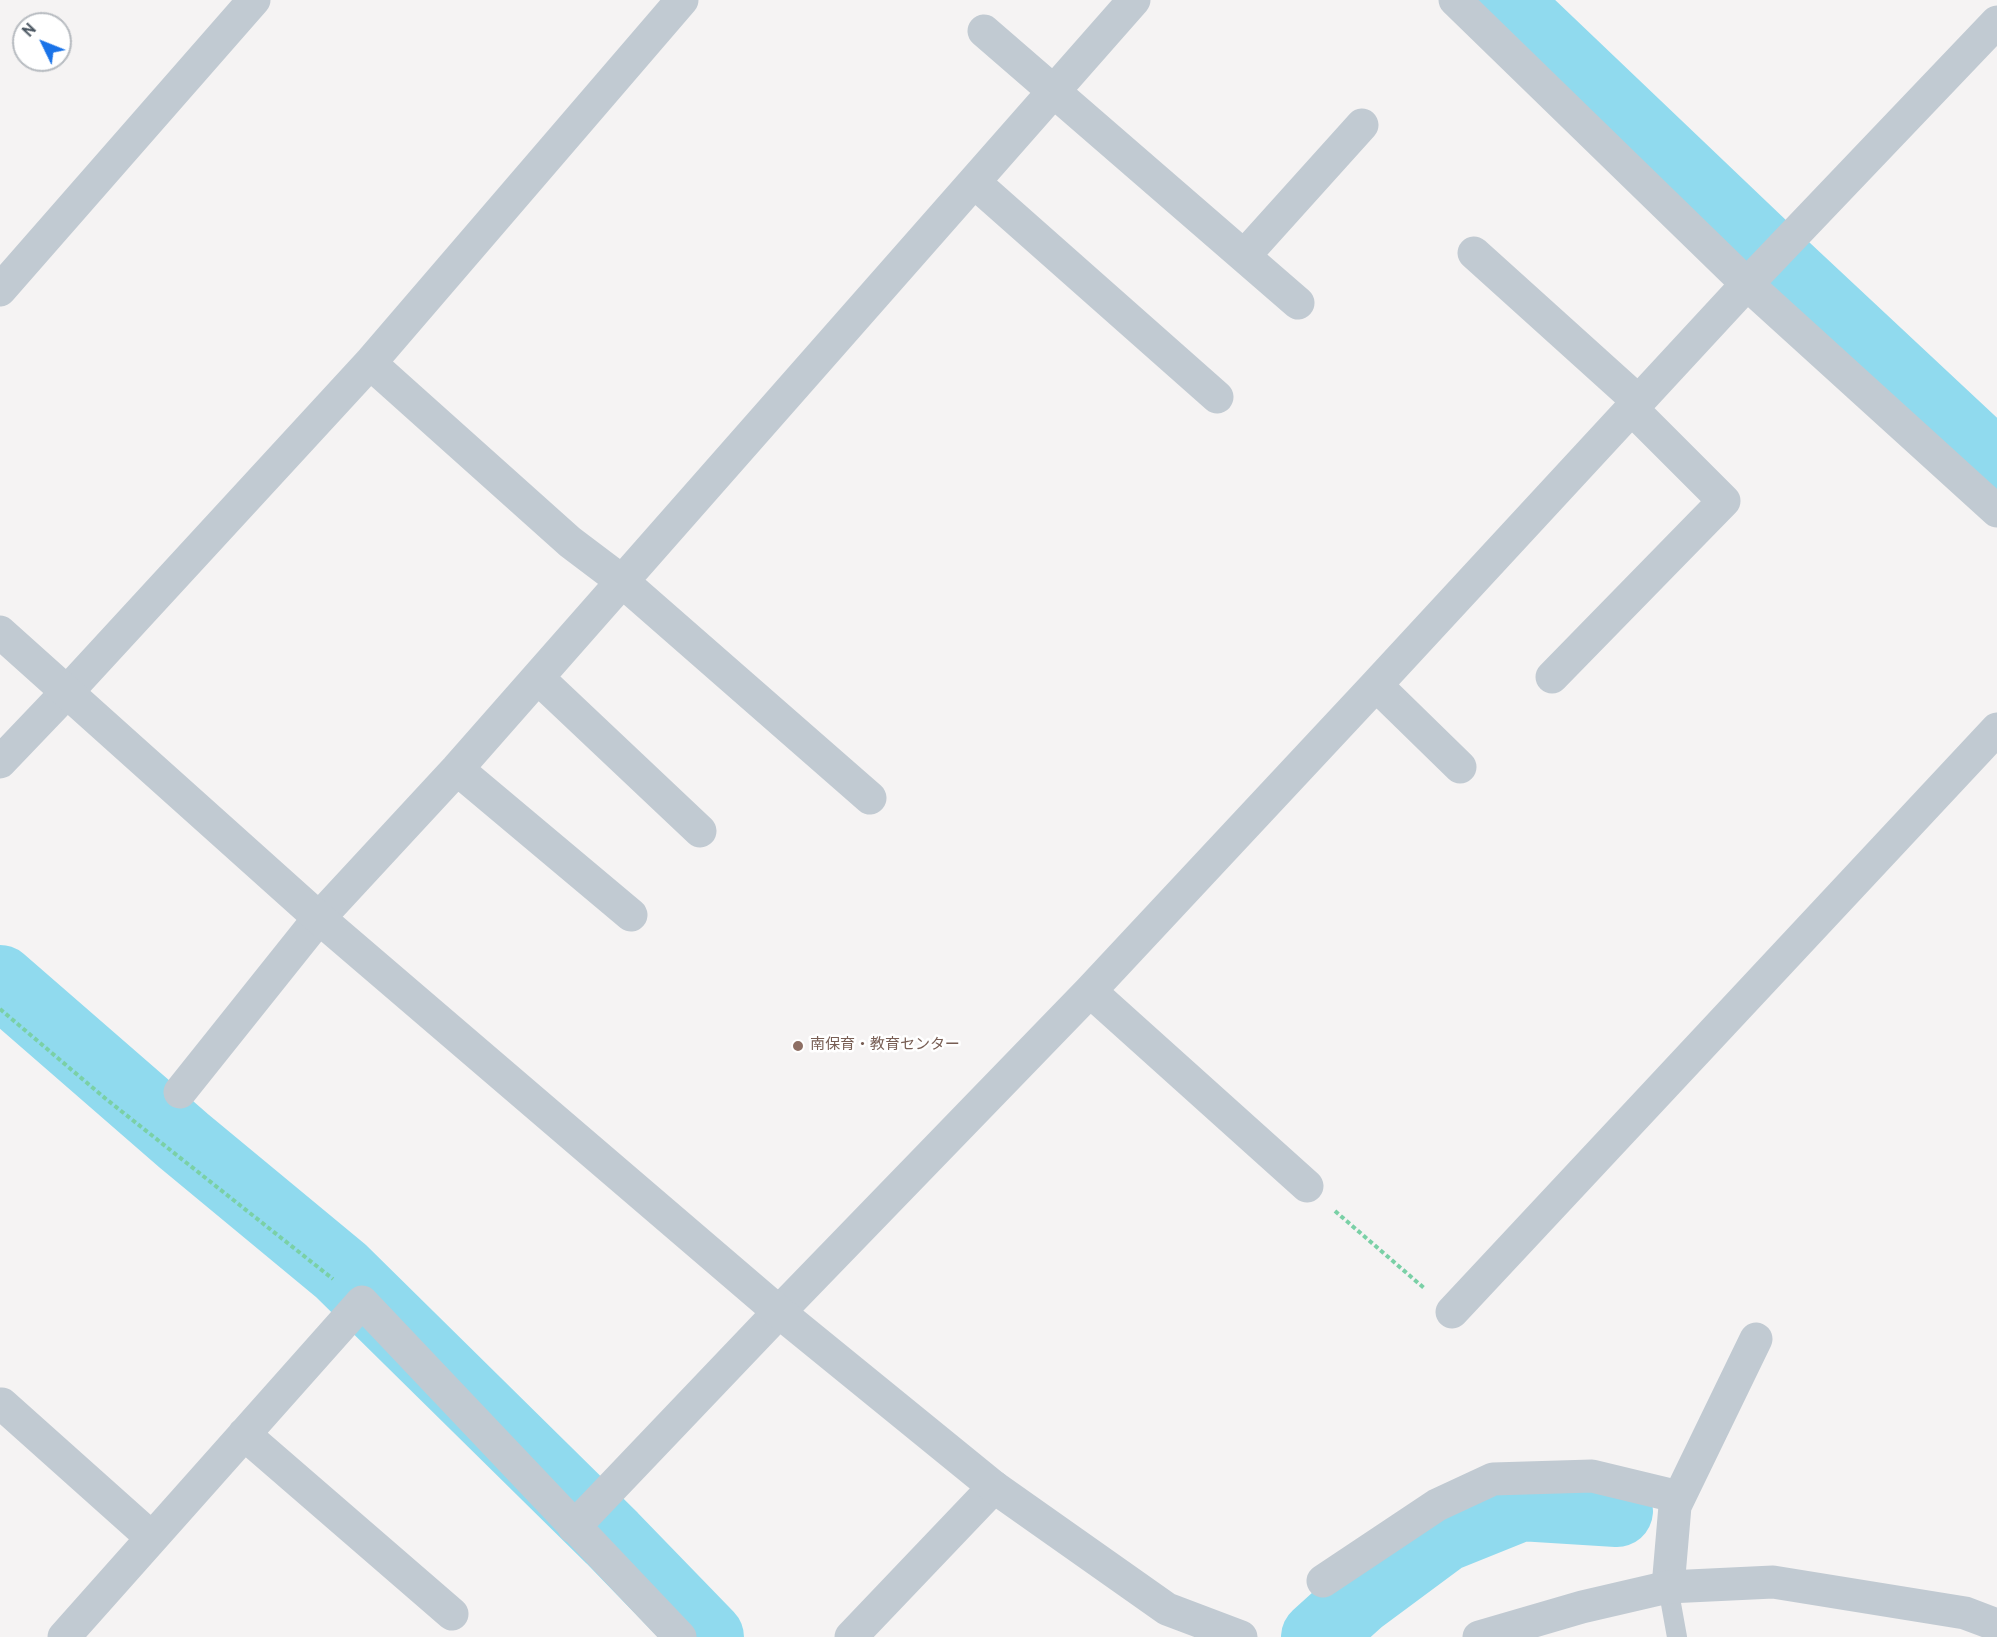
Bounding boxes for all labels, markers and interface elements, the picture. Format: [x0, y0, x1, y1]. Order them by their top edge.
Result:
north arrow [12, 12, 72, 72]
text: N [19, 20, 42, 42]
place label: 南保育・教育センター [810, 1037, 960, 1055]
marker: 南保育・教育センター [791, 1039, 805, 1053]

